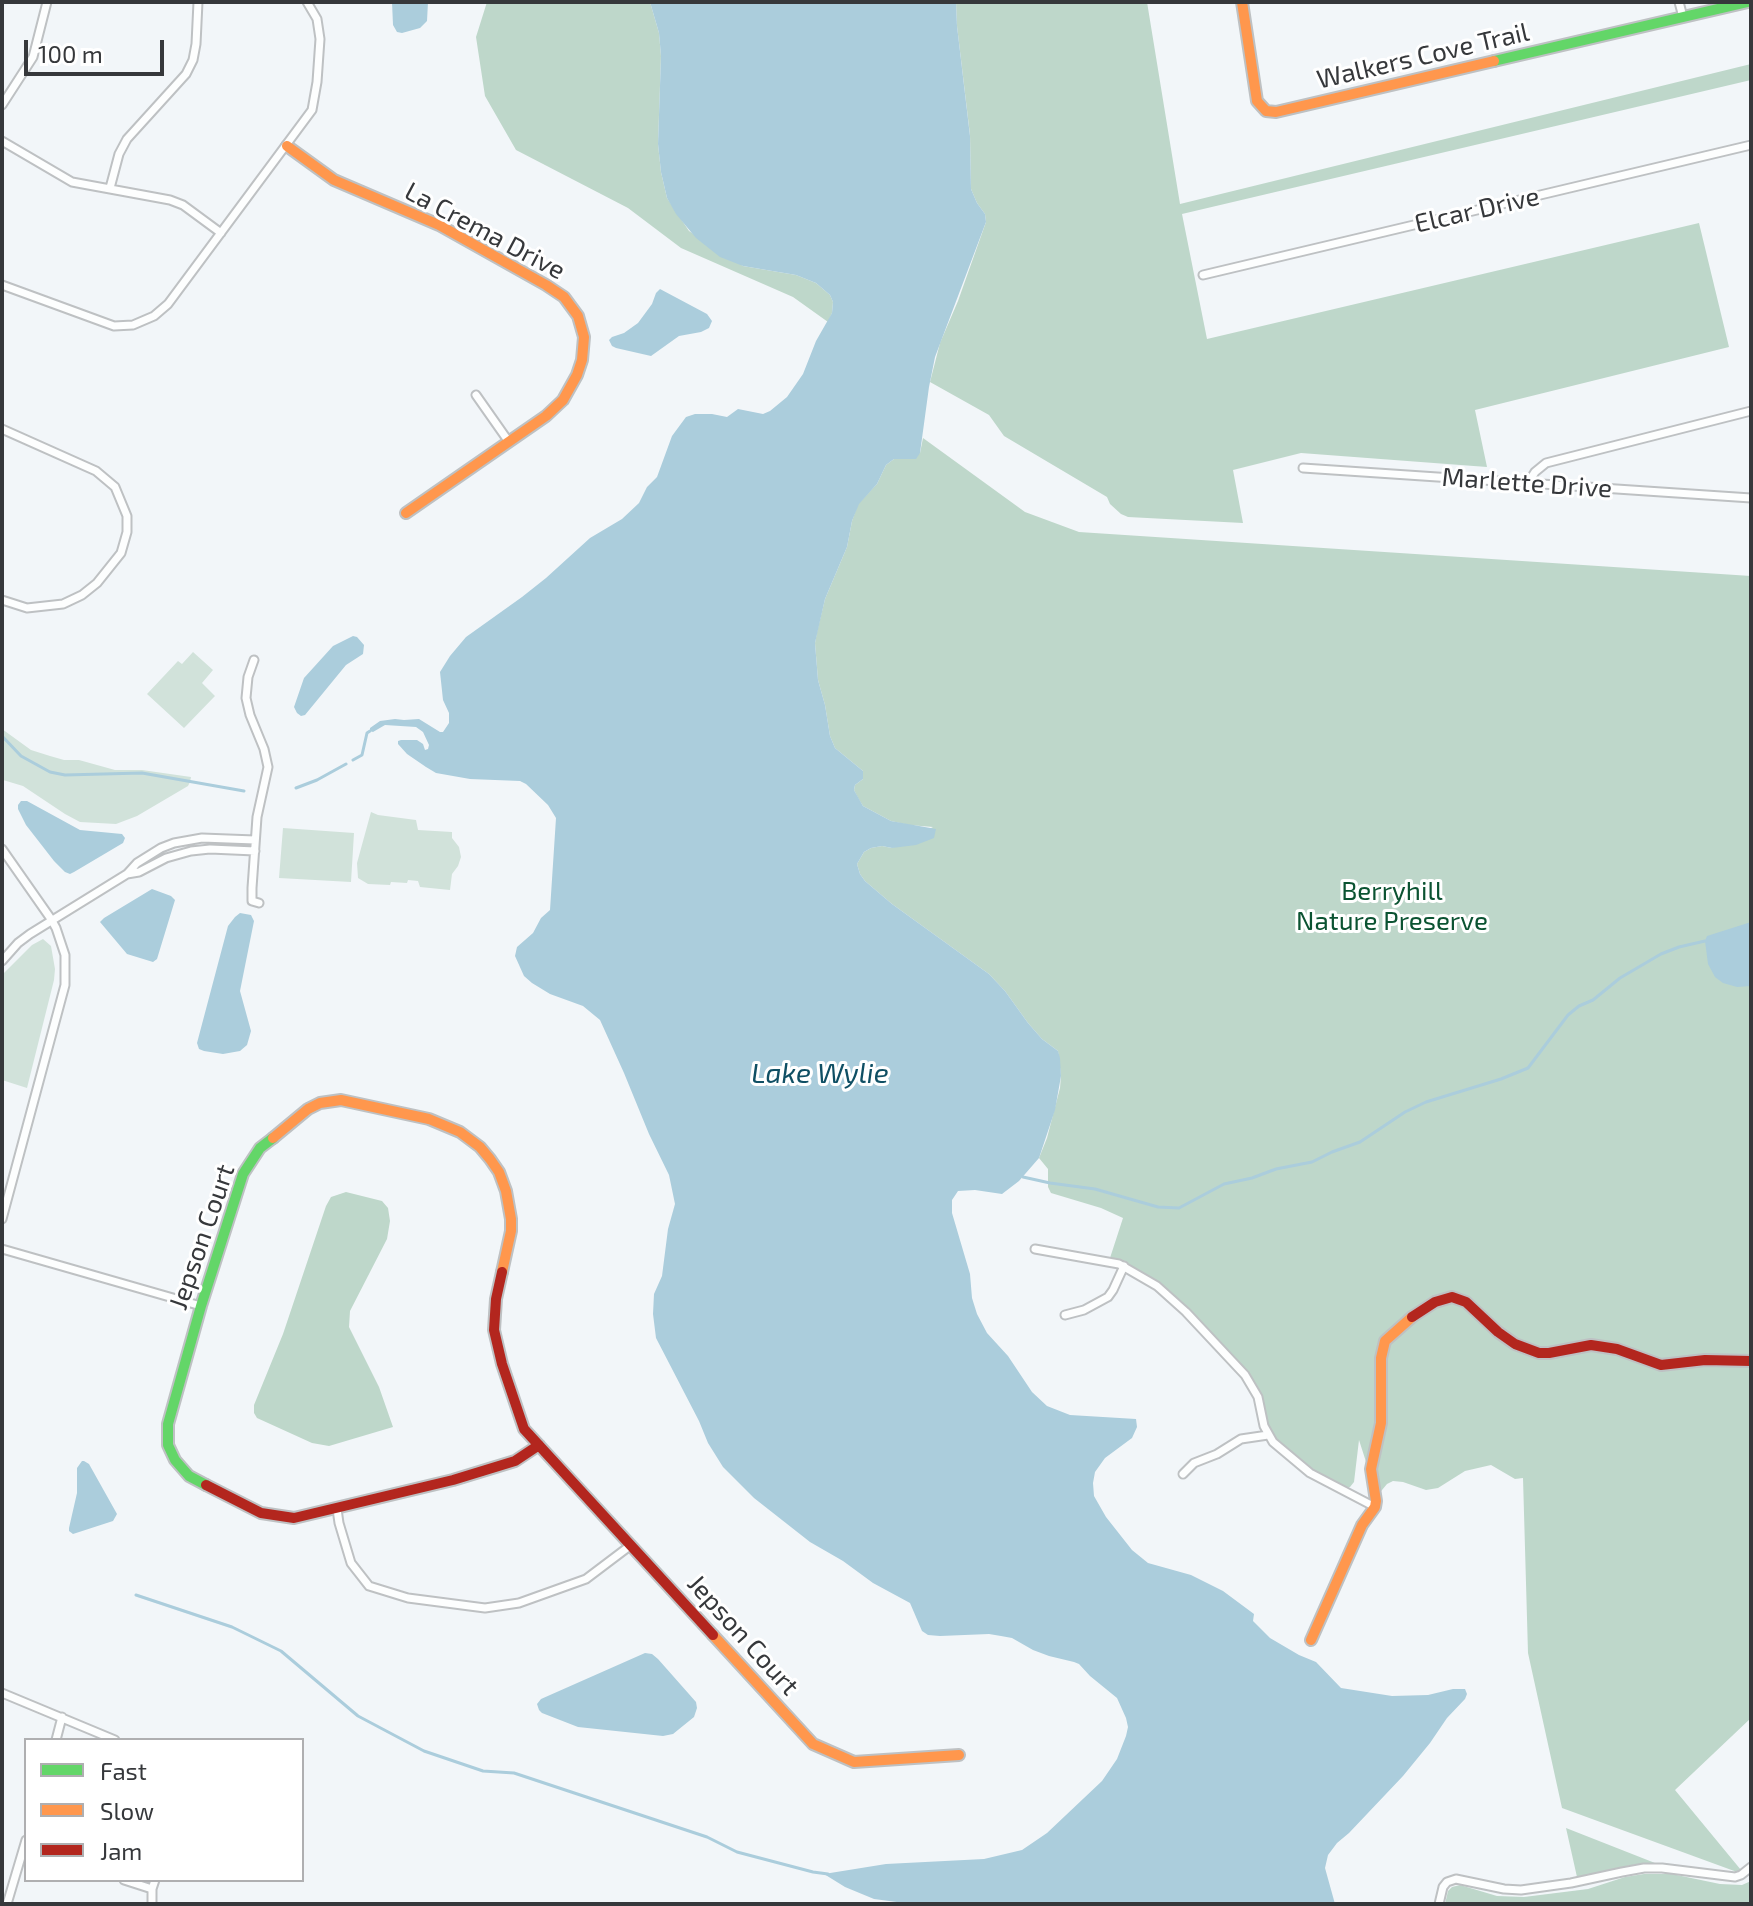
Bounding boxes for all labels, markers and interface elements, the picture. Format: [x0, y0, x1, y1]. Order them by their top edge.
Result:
street label: Walkers Cove Trail [1314, 16, 1532, 96]
scale bar [28, 24, 168, 74]
text: 100 m [38, 39, 103, 68]
street label: La Crema Drive [400, 176, 570, 286]
street label: Elcar Drive [1412, 180, 1542, 240]
street label: Marlette Drive [1441, 461, 1613, 505]
park label: Berryhill Nature Preserve [1296, 875, 1488, 936]
water label: Lake Wylie [751, 1057, 889, 1091]
street label: Jepson Court [163, 1160, 241, 1314]
street label: Jepson Court [681, 1568, 805, 1702]
legend [24, 1738, 304, 1882]
text: Fast [100, 1756, 147, 1785]
text: Slow [100, 1796, 154, 1825]
text: Jam [100, 1836, 142, 1865]

